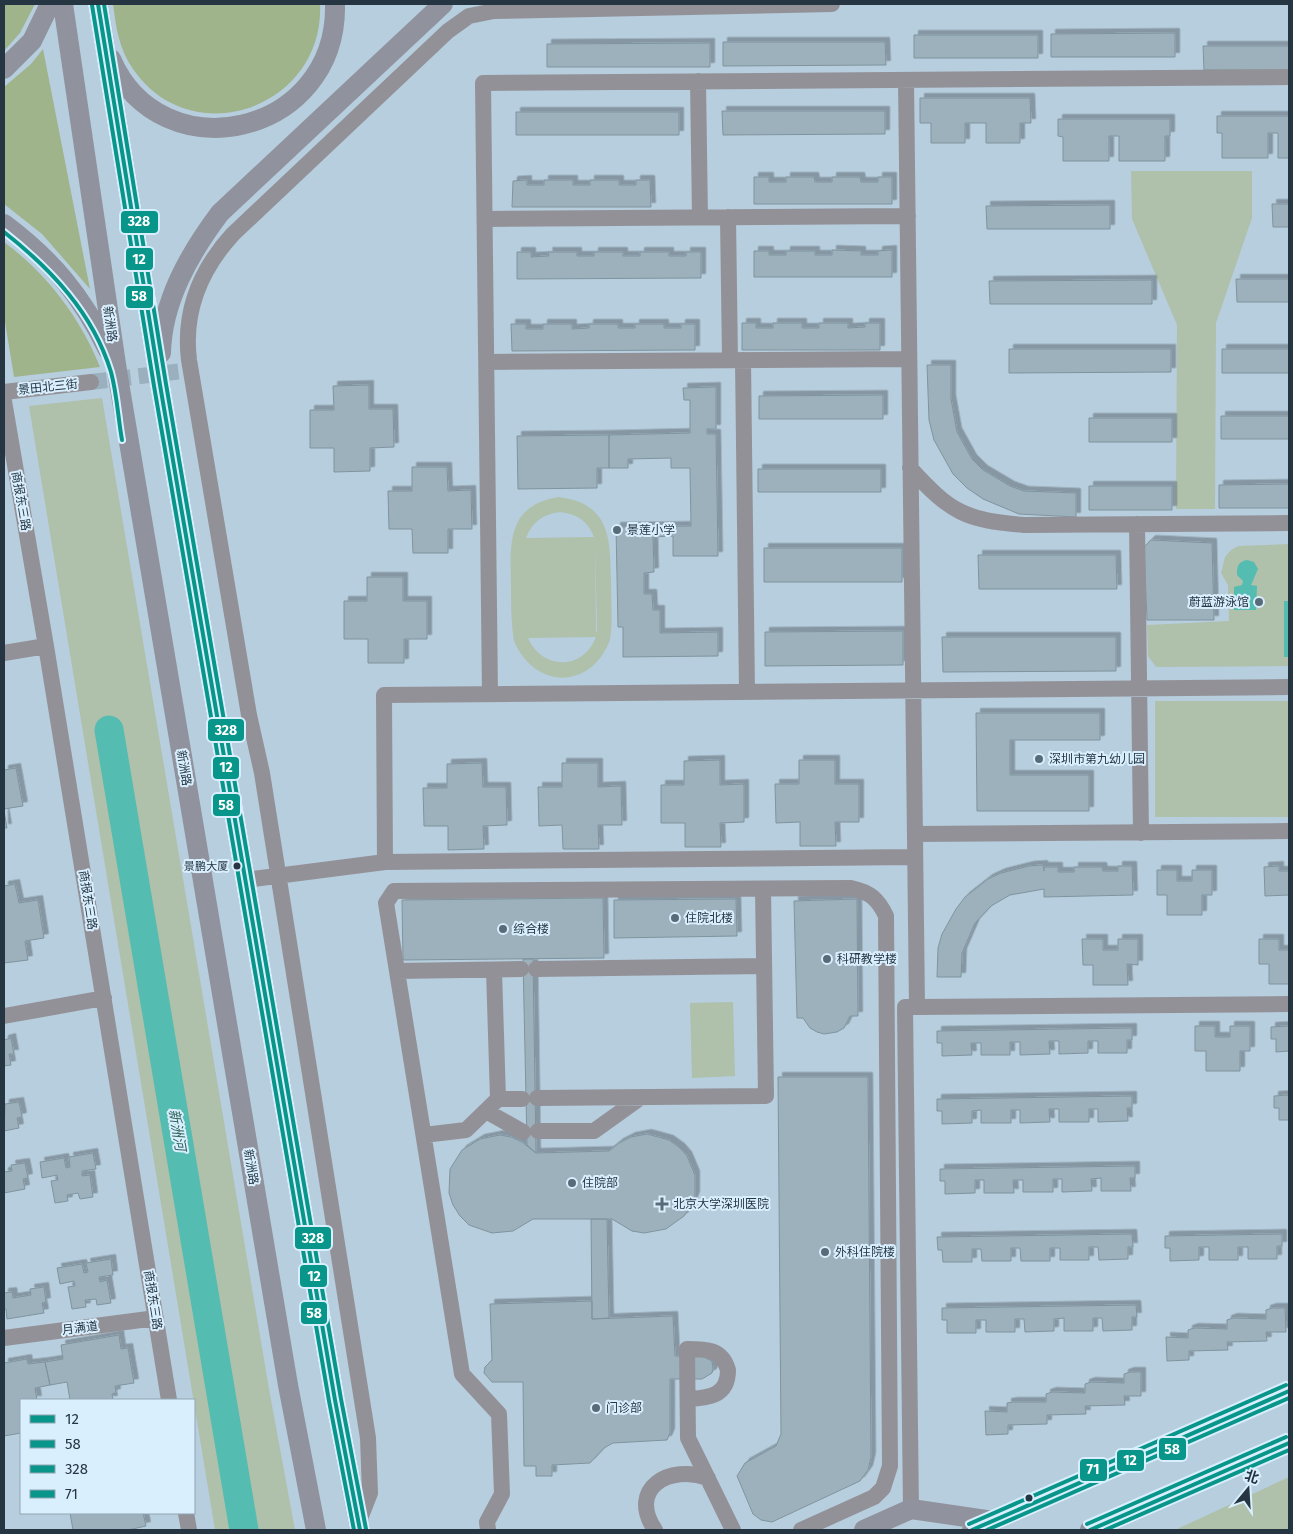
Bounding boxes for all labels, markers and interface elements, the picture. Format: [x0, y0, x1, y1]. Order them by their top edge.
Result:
line badge: 328 [120, 210, 159, 234]
text: 328 [127, 213, 150, 230]
line badge: 12 [125, 247, 154, 271]
text: 12 [132, 251, 146, 268]
line badge: 58 [125, 285, 154, 309]
text: 58 [131, 288, 147, 305]
street label: 新洲路 [101, 305, 119, 343]
street label: 景田北三街 [17, 377, 79, 397]
street label: 商报东三路 [9, 470, 33, 532]
place label: 景莲小学 [627, 523, 675, 537]
marker: 景莲小学 [611, 524, 623, 536]
place label: 蔚蓝游泳馆 [1189, 595, 1249, 609]
marker: 蔚蓝游泳馆 [1253, 596, 1265, 608]
line badge: 328 [207, 718, 245, 742]
text: 328 [214, 722, 237, 739]
street label: 新洲路 [174, 749, 194, 787]
place label: 深圳市第九幼儿园 [1049, 752, 1145, 766]
marker: 深圳市第九幼儿园 [1033, 753, 1045, 765]
line badge: 12 [212, 756, 240, 780]
text: 12 [219, 759, 233, 776]
line badge: 58 [212, 793, 241, 817]
text: 58 [218, 797, 234, 814]
place label: 景鹏大厦 [184, 860, 228, 873]
marker: 景鹏大厦 [232, 861, 242, 871]
street label: 商报东三路 [76, 869, 100, 931]
place label: 住院北楼 [685, 911, 733, 925]
marker: 住院北楼 [669, 912, 681, 924]
place label: 综合楼 [513, 922, 549, 936]
marker: 综合楼 [497, 923, 509, 935]
place label: 科研教学楼 [837, 952, 897, 966]
marker: 科研教学楼 [821, 953, 833, 965]
water label: 新洲河 [165, 1108, 190, 1155]
street label: 新洲路 [241, 1148, 261, 1186]
place label: 住院部 [582, 1176, 618, 1190]
marker: 住院部 [566, 1177, 578, 1189]
marker: 北京大学深圳医院 [655, 1197, 669, 1211]
place label: 北京大学深圳医院 [673, 1197, 769, 1211]
line badge: 328 [294, 1226, 332, 1250]
text: 328 [301, 1230, 324, 1247]
place label: 外科住院楼 [835, 1245, 895, 1259]
marker: 外科住院楼 [819, 1246, 831, 1258]
line badge: 12 [299, 1264, 328, 1288]
text: 12 [307, 1268, 321, 1285]
street label: 商报东三路 [141, 1269, 165, 1331]
line badge: 58 [300, 1301, 328, 1325]
text: 58 [306, 1305, 322, 1322]
street label: 月满道 [61, 1319, 99, 1337]
legend [20, 1399, 195, 1514]
place label: 门诊部 [606, 1401, 642, 1415]
marker: 门诊部 [590, 1402, 602, 1414]
text: 12 [65, 1410, 79, 1428]
text: 58 [65, 1435, 81, 1453]
line badge: 58 [1158, 1437, 1187, 1461]
text: 58 [1164, 1441, 1180, 1458]
line badge: 12 [1116, 1449, 1145, 1472]
text: 12 [1123, 1452, 1137, 1469]
line badge: 71 [1079, 1458, 1108, 1482]
text: 328 [65, 1460, 88, 1478]
text: 71 [1087, 1461, 1099, 1478]
north arrow [1223, 1464, 1273, 1514]
text: 北 [1243, 1467, 1261, 1487]
text: 71 [65, 1485, 78, 1503]
unlabelled marker [1024, 1493, 1034, 1503]

